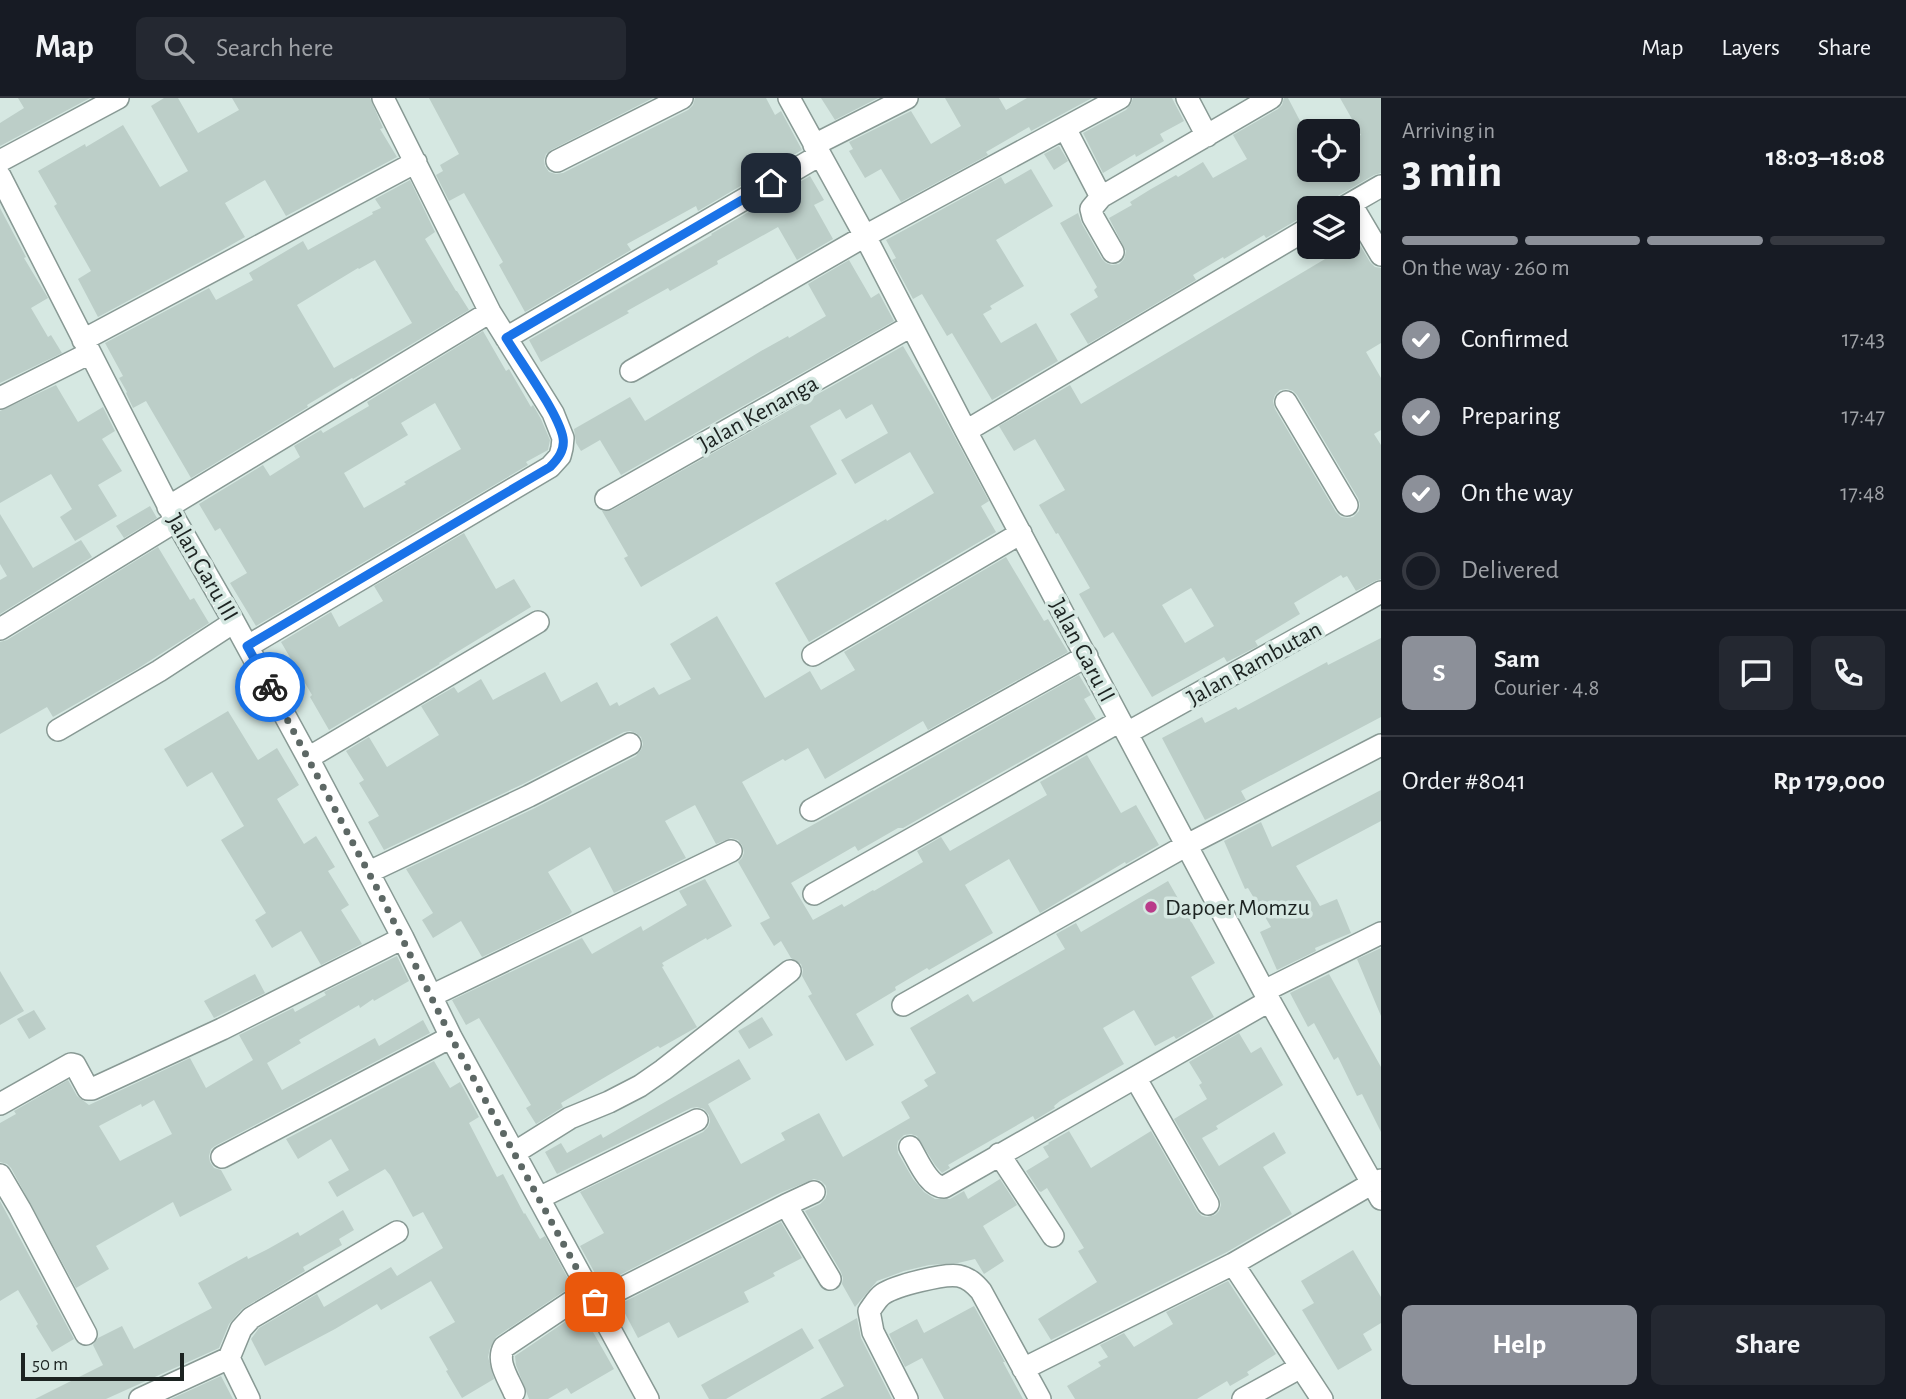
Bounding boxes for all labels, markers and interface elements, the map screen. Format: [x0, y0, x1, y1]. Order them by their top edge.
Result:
search box [136, 17, 626, 80]
icon: search [160, 29, 198, 67]
text: Map [35, 31, 94, 64]
text: Search here [216, 35, 334, 61]
text: Map [1641, 36, 1683, 60]
text: Layers [1721, 36, 1780, 60]
text: Share [1818, 36, 1871, 60]
map controls [1297, 119, 1360, 259]
button: locate [1297, 119, 1360, 182]
text: Arriving in [1402, 120, 1495, 143]
text: 18:03–18:08 [1766, 144, 1885, 170]
text: 3 min [1402, 149, 1502, 195]
pin [741, 153, 801, 213]
icon: home [752, 164, 790, 202]
button: layers [1297, 196, 1360, 259]
text: On the way · 260 m [1402, 257, 1570, 280]
icon: check [1402, 321, 1440, 359]
text: Confirmed [1461, 326, 1569, 352]
text: 17:43 [1842, 328, 1885, 351]
street label: Jalan Kenanga [695, 371, 822, 457]
icon: check [1402, 398, 1440, 436]
text: Preparing [1461, 403, 1560, 429]
text: 17:47 [1842, 405, 1885, 428]
icon: check [1402, 475, 1440, 513]
text: On the way [1461, 480, 1573, 506]
text: 17:48 [1840, 482, 1885, 505]
street label: Jalan Garu III [162, 510, 242, 625]
text: Delivered [1461, 557, 1559, 583]
street label: Jalan Garu II [1045, 595, 1119, 706]
street label: Jalan Rambutan [1183, 617, 1326, 711]
button: chat [1719, 636, 1793, 710]
button: phone [1811, 636, 1885, 710]
text: Sam [1494, 646, 1540, 672]
courier [235, 652, 305, 722]
text: S [1433, 660, 1445, 686]
icon: bike [251, 668, 289, 706]
text: Courier · 4.8 [1494, 677, 1599, 700]
text: Order #8041 [1402, 768, 1526, 794]
text: Rp 179,000 [1773, 768, 1885, 794]
place label: Dapoer Momzu [1165, 896, 1310, 920]
marker: Dapoer Momzu [1143, 899, 1159, 915]
pin [565, 1272, 625, 1332]
icon: bag [576, 1283, 614, 1321]
button: Help [1402, 1305, 1637, 1385]
button: Share [1651, 1305, 1885, 1385]
scale bar [21, 1350, 184, 1382]
text: 50 m [32, 1355, 68, 1374]

